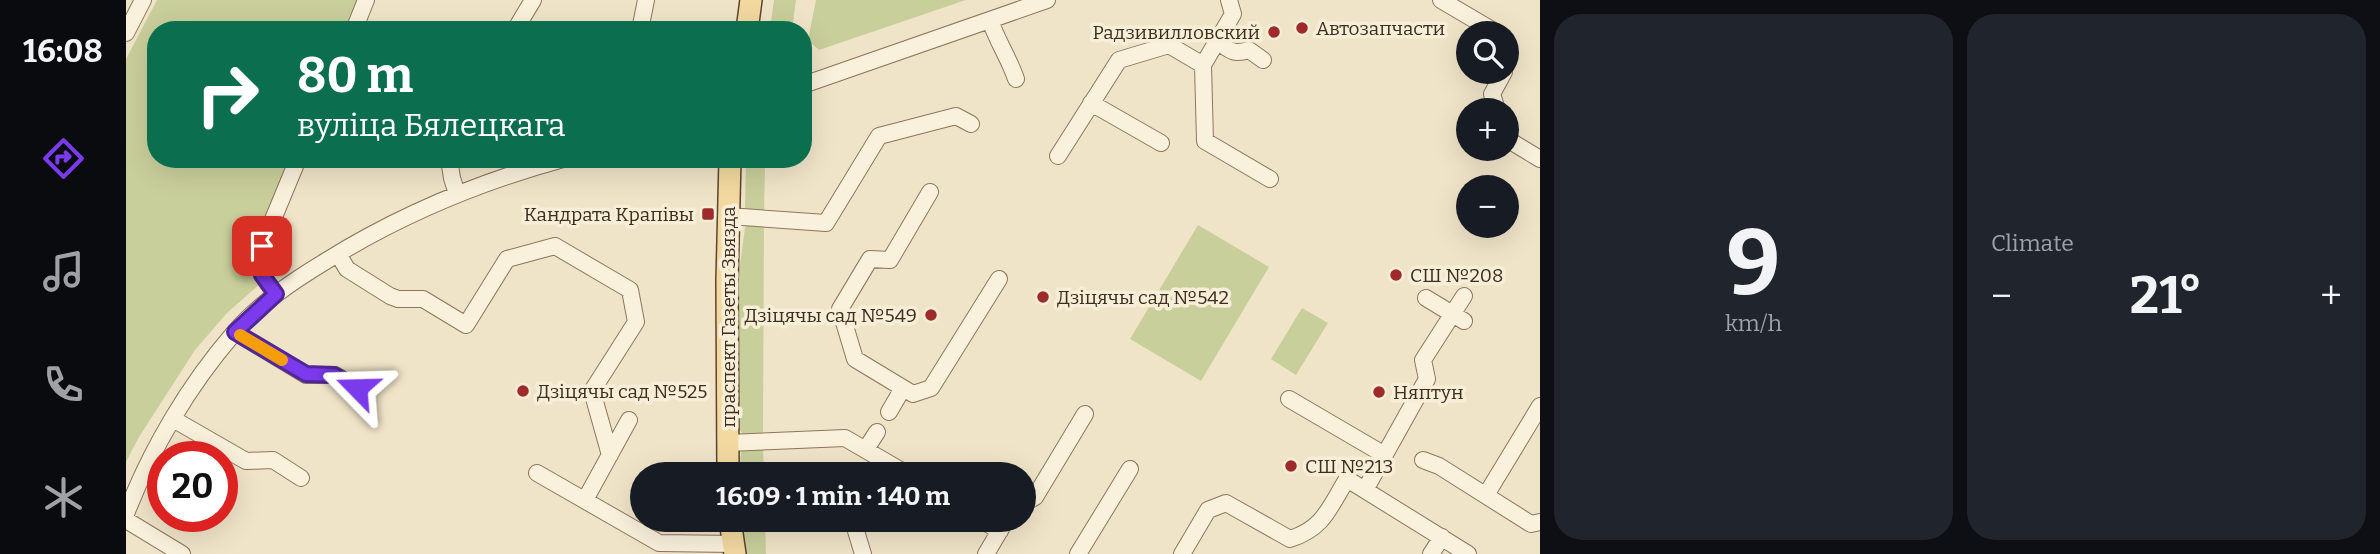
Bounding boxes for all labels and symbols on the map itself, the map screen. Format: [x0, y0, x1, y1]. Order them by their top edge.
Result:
place label: Автозапчасти [1316, 17, 1445, 40]
marker: Автозапчасти [1294, 20, 1310, 36]
place label: Радзивилловский [1092, 21, 1260, 44]
marker: Радзивилловский [1266, 24, 1282, 40]
place label: Кандрата Крапівы [524, 203, 694, 226]
marker: Кандрата Крапівы [700, 206, 716, 222]
street label: праспект Газеты Звязда [717, 206, 740, 428]
pin [232, 216, 292, 276]
place label: СШ №208 [1410, 264, 1503, 287]
marker: СШ №208 [1388, 267, 1404, 283]
place label: Дзіцячы сад №542 [1057, 286, 1229, 309]
marker: Дзіцячы сад №542 [1035, 289, 1051, 305]
place label: Дзіцячы сад №549 [744, 304, 917, 327]
marker: Дзіцячы сад №549 [923, 307, 939, 323]
position arrow [320, 351, 394, 425]
place label: Дзіцячы сад №525 [537, 380, 707, 403]
place label: Няптун [1393, 381, 1464, 404]
marker: Дзіцячы сад №525 [515, 383, 531, 399]
marker: Няптун [1371, 384, 1387, 400]
speed limit sign: 20 [147, 441, 238, 532]
place label: СШ №213 [1305, 455, 1393, 478]
marker: СШ №213 [1283, 458, 1299, 474]

